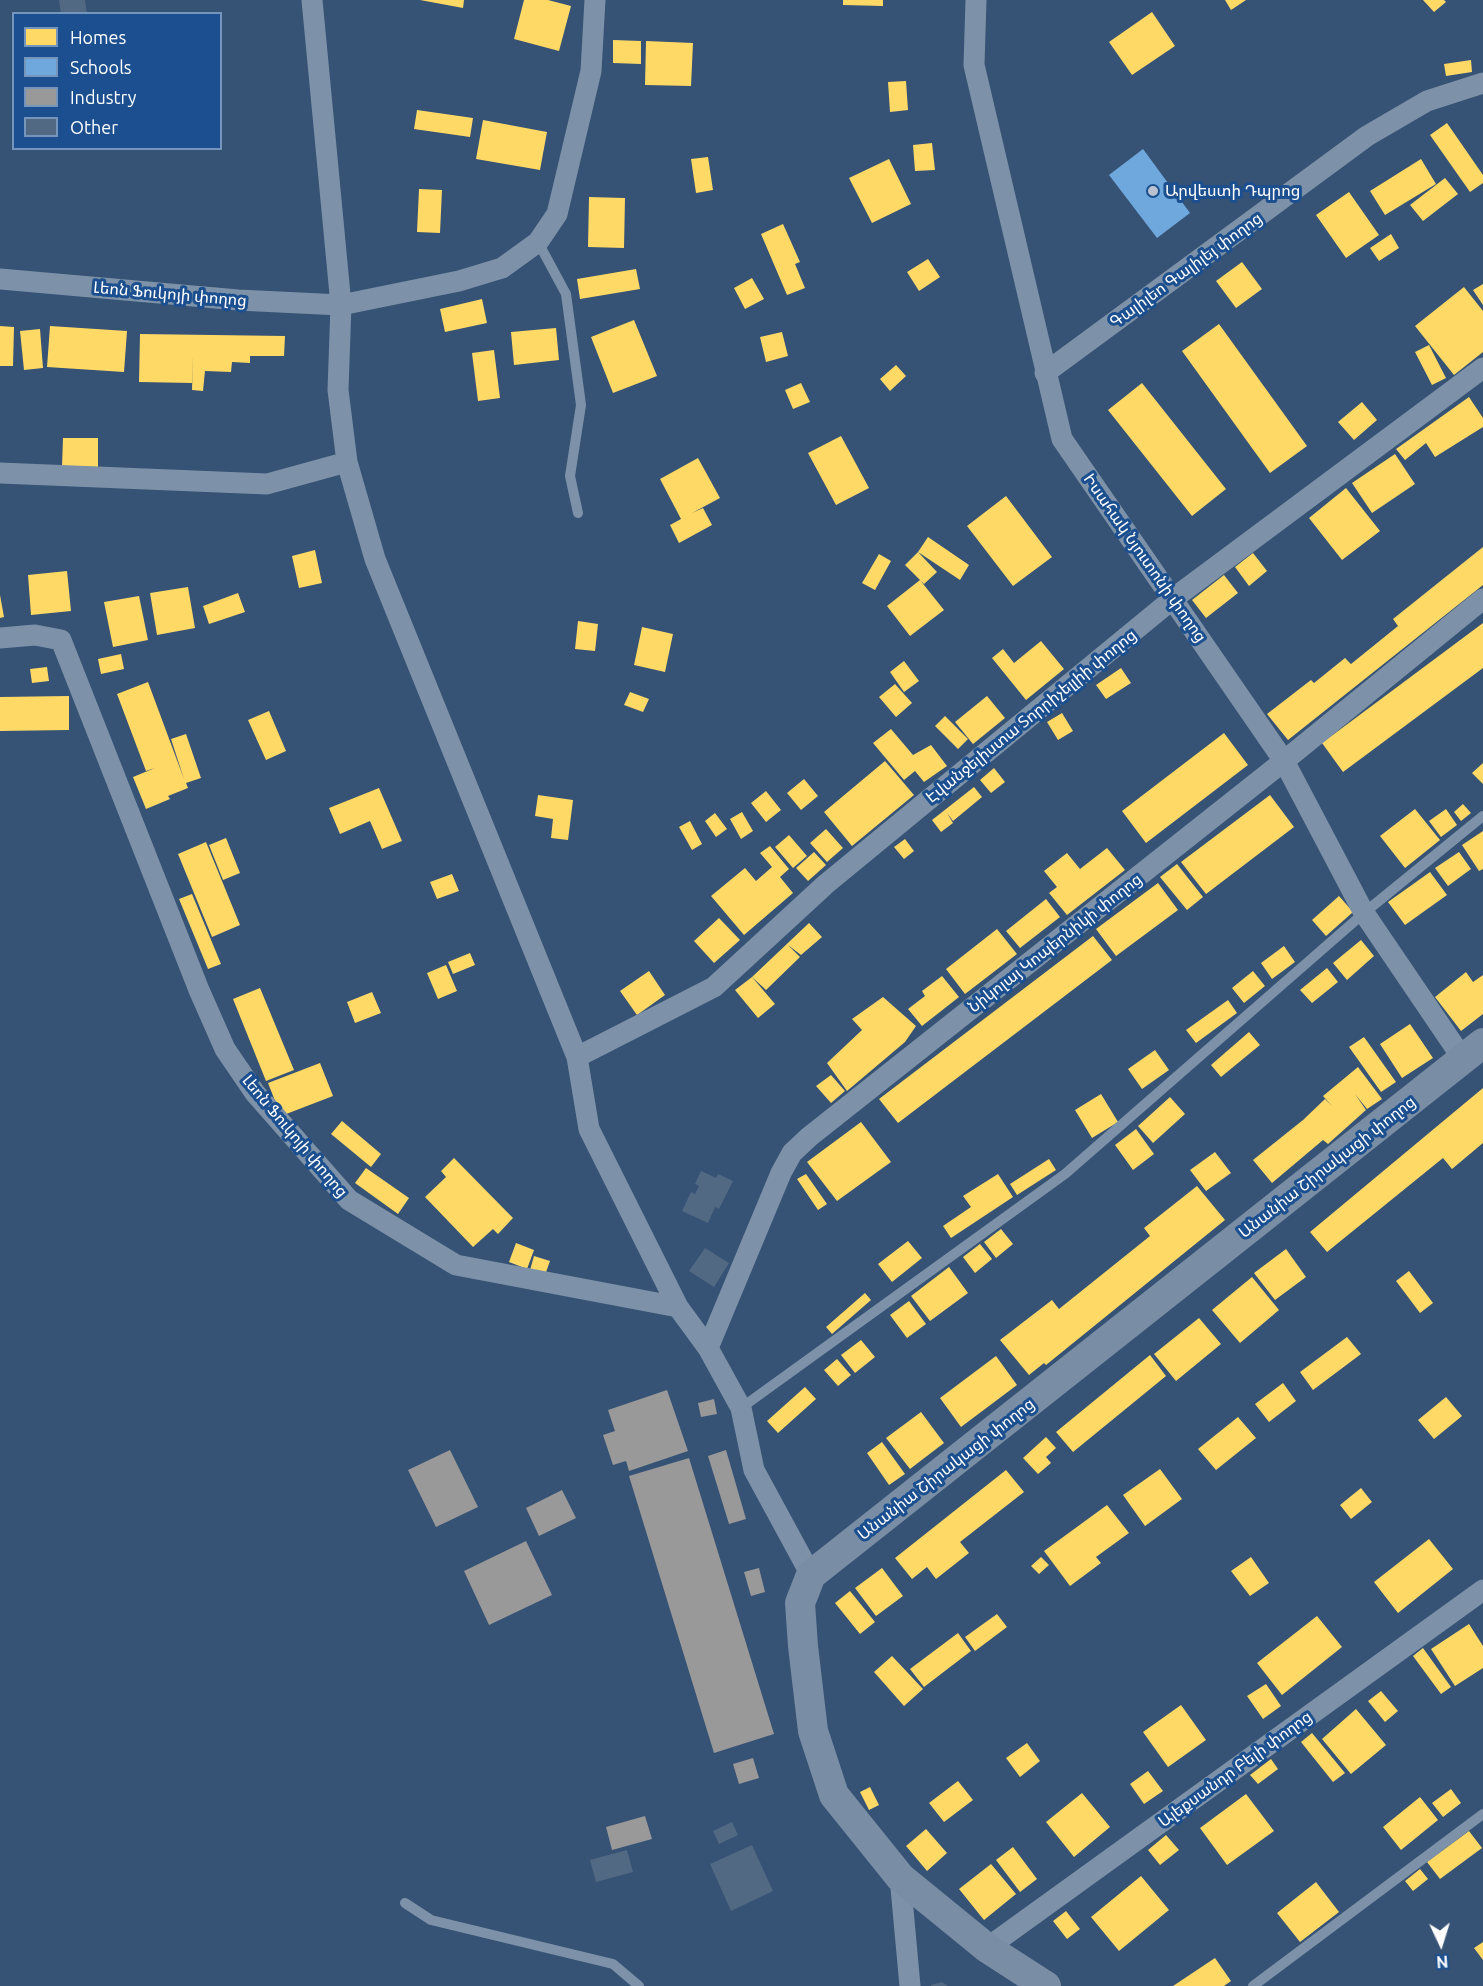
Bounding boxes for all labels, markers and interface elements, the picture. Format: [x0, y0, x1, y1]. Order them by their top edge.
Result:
legend [12, 12, 222, 150]
text: Homes [70, 27, 126, 47]
text: Schools [70, 57, 132, 77]
text: Industry [70, 87, 136, 107]
text: Other [70, 117, 118, 137]
place label: Արվեստի Դպրոց [1165, 181, 1300, 201]
marker: Արվեստի Դպրոց [1146, 184, 1160, 198]
street label: Գալիլեո Գալիլեյ փողոց [1106, 208, 1266, 332]
street label: Լեոն Ֆուկոյի փողոց [92, 278, 248, 310]
street label: Իսահակ Նյուտոնի փողոց [1079, 470, 1211, 646]
street label: Էվանջելիստա Տորրիչելլիի փողոց [922, 625, 1140, 807]
street label: Նիկոլայ Կոպերնիկի փողոց [964, 869, 1146, 1017]
street label: Լեոն Ֆուկոյի փողոց [238, 1071, 352, 1201]
street label: Անանիա Շիրակացի փողոց [1235, 1092, 1419, 1242]
street label: Անանիա Շիրակացի փողոց [854, 1394, 1038, 1544]
street label: Ալեքսանդր Բելի փողոց [1154, 1707, 1316, 1831]
north arrow [1411, 1914, 1471, 1974]
text: N [1436, 1953, 1449, 1971]

